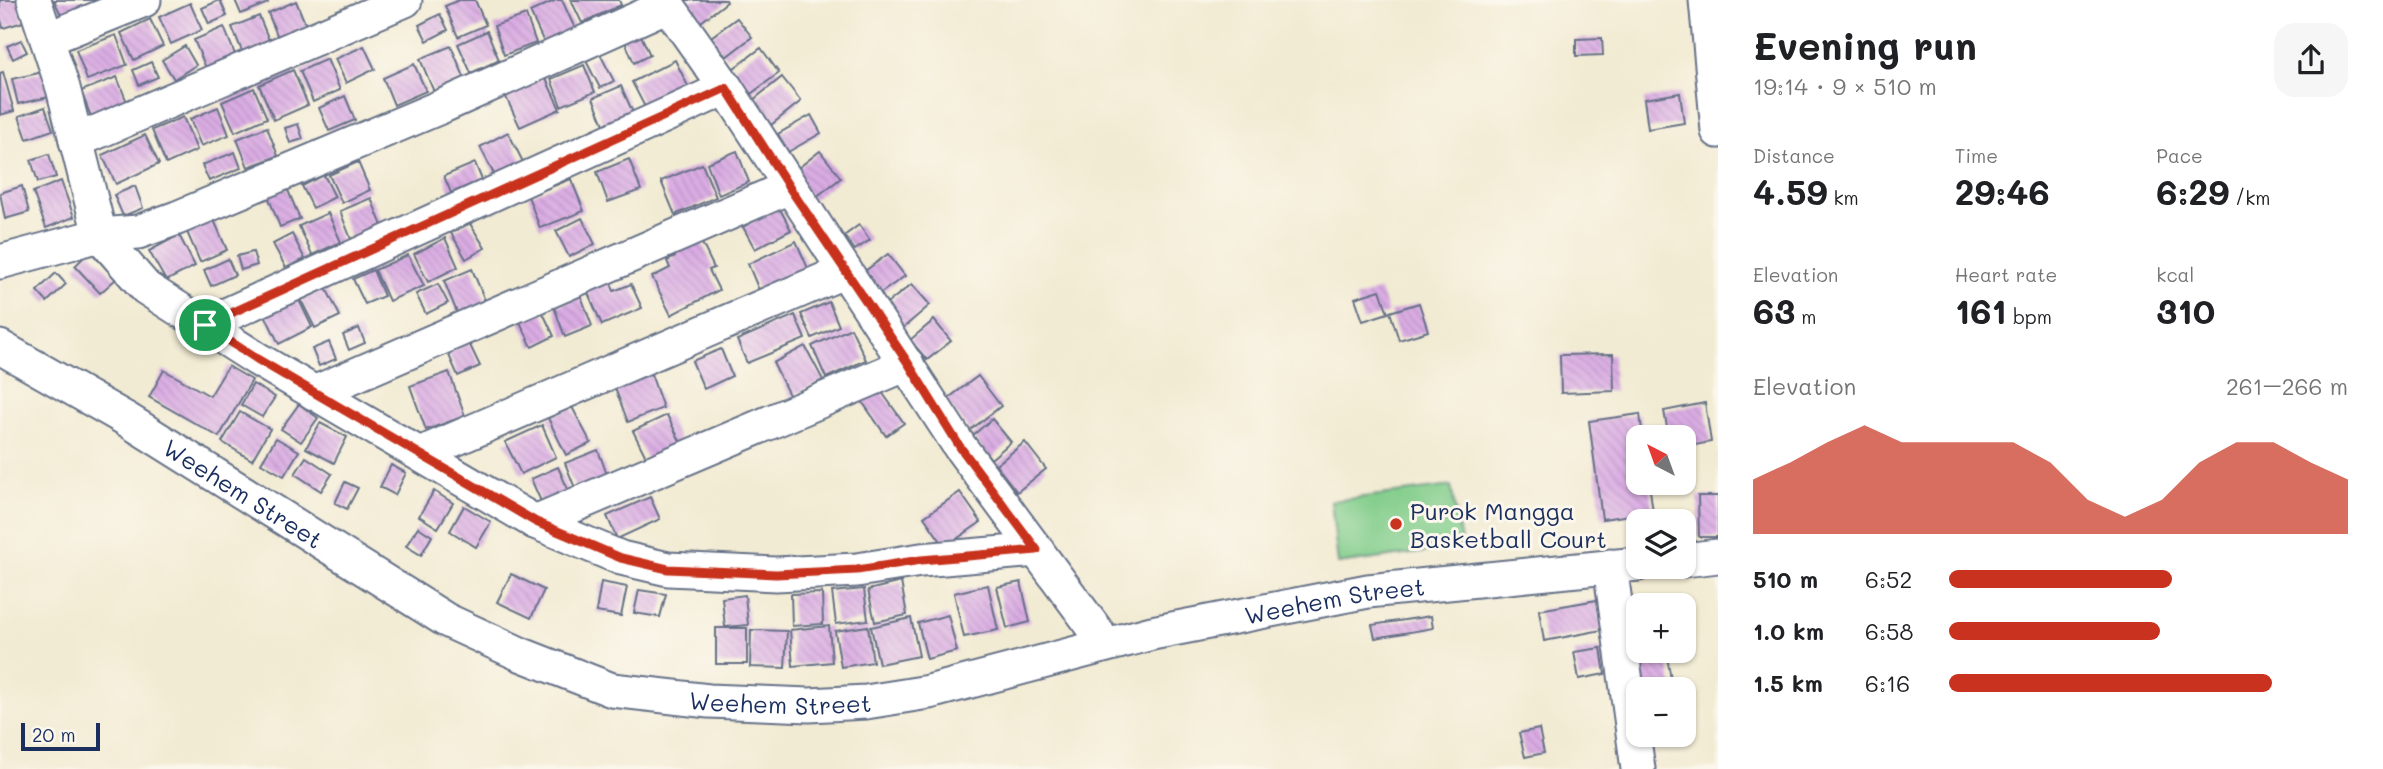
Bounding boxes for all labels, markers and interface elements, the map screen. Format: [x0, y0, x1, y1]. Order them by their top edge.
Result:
text: Evening run [1753, 20, 1977, 70]
button: share [2274, 23, 2348, 97]
text: 19:14 · 9 × 510 m [1753, 71, 1937, 101]
text: Distance [1753, 143, 1835, 168]
text: Time [1955, 143, 1998, 168]
text: Pace [2156, 143, 2203, 168]
text: 4.59 [1753, 168, 1827, 214]
text: 29:46 [1955, 168, 2050, 214]
text: 6:29 [2156, 168, 2229, 214]
text: km [1827, 185, 1859, 210]
text: /km [2229, 185, 2271, 210]
text: Elevation [1753, 262, 1838, 287]
text: Heart rate [1955, 262, 2057, 287]
text: kcal [2156, 262, 2194, 287]
text: 63 [1753, 287, 1795, 333]
text: 161 [1955, 287, 2007, 333]
text: 310 [2156, 287, 2215, 333]
pin [175, 295, 235, 355]
text: m [1795, 304, 1816, 329]
text: bpm [2007, 304, 2052, 329]
icon: arrive [186, 306, 224, 344]
text: Elevation [1753, 371, 1856, 401]
text: 261–266 m [2226, 371, 2348, 401]
north arrow [1626, 425, 1696, 495]
map controls [1626, 425, 1696, 747]
street label: Weehem Street [158, 431, 329, 555]
place label: Purok Mangga Basketball Court [1410, 495, 1607, 554]
button: layers [1626, 509, 1696, 579]
marker: Purok Mangga Basketball Court [1388, 516, 1404, 532]
text: 510 m [1753, 564, 1818, 594]
text: 6:52 [1865, 564, 1912, 594]
street label: Weehem Street [1242, 570, 1426, 630]
button: + [1626, 593, 1696, 663]
text: 1.0 km [1753, 616, 1824, 646]
text: 6:58 [1865, 616, 1913, 646]
text: 1.5 km [1753, 668, 1823, 698]
text: 6:16 [1865, 668, 1910, 698]
button: − [1626, 677, 1696, 747]
street label: Weehem Street [687, 683, 872, 721]
scale bar [21, 720, 100, 752]
text: 20 m [32, 722, 76, 747]

